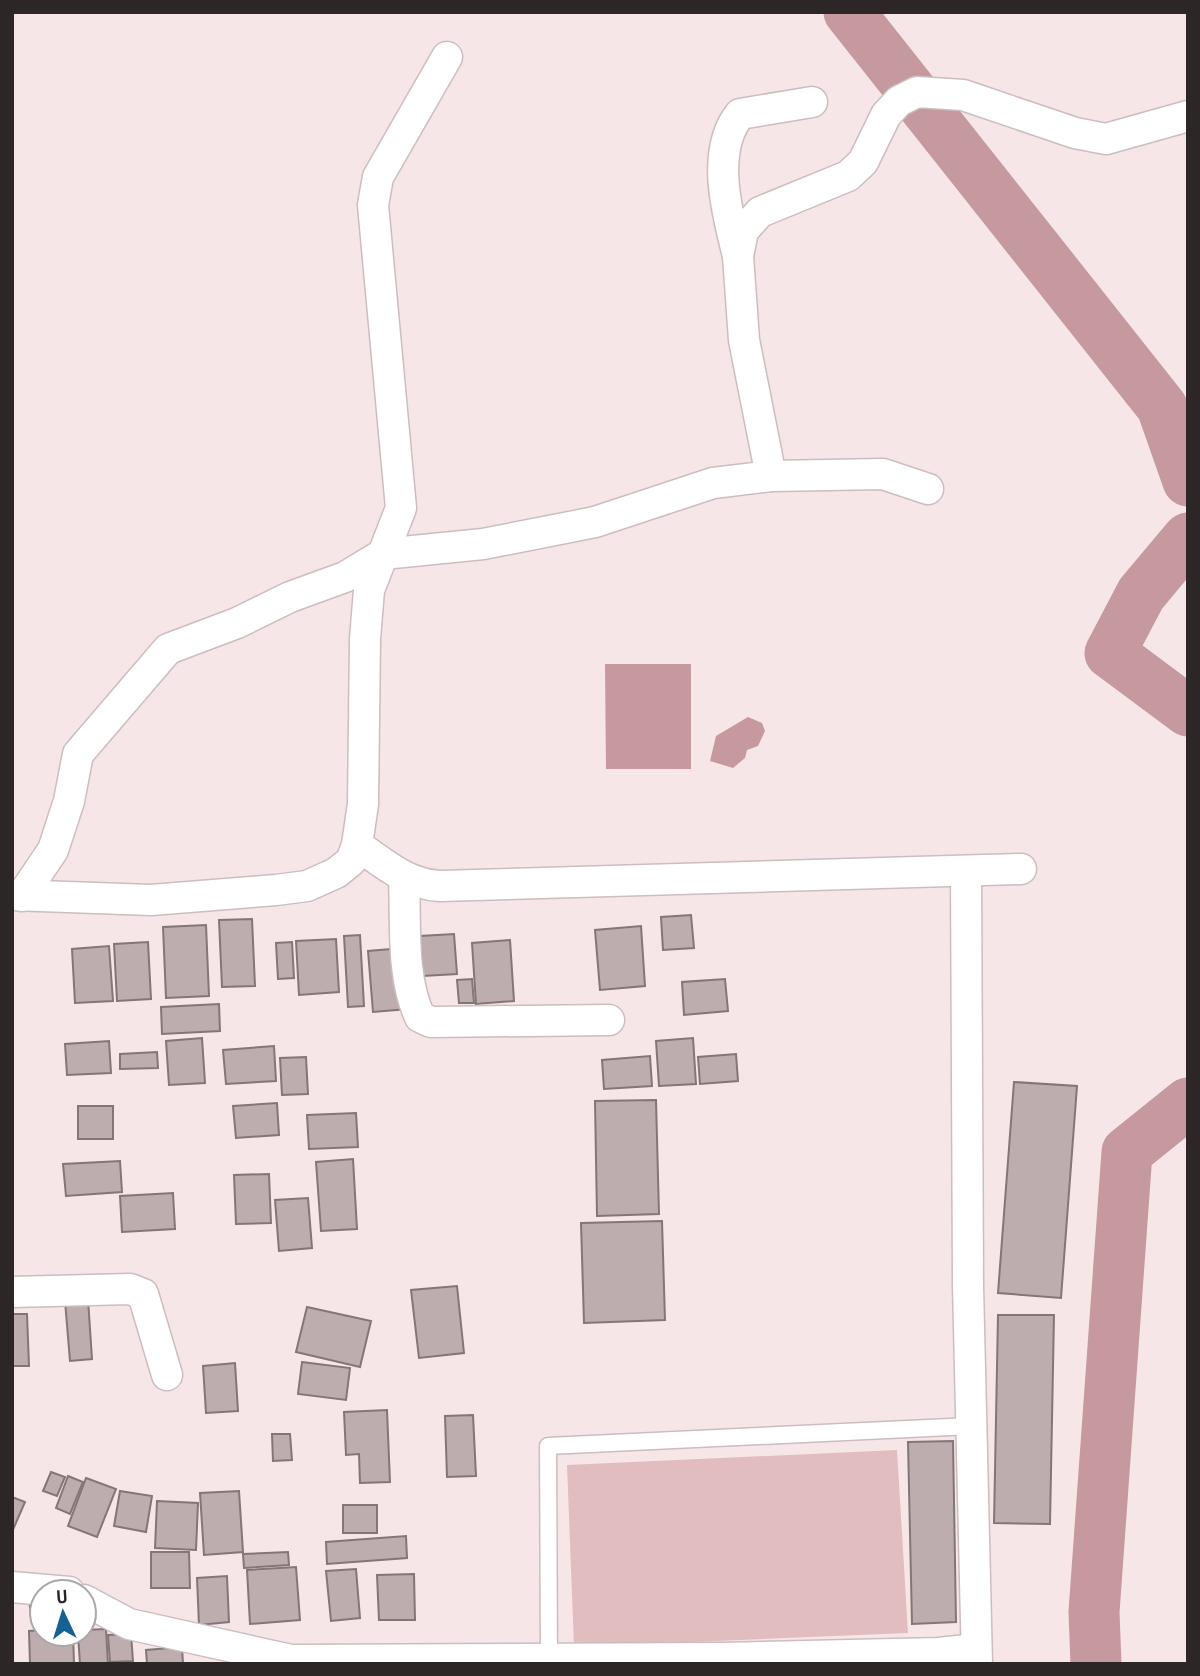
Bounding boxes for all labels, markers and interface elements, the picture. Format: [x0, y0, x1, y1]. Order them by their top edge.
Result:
north arrow [28, 1578, 98, 1648]
text: U [55, 1583, 68, 1609]

